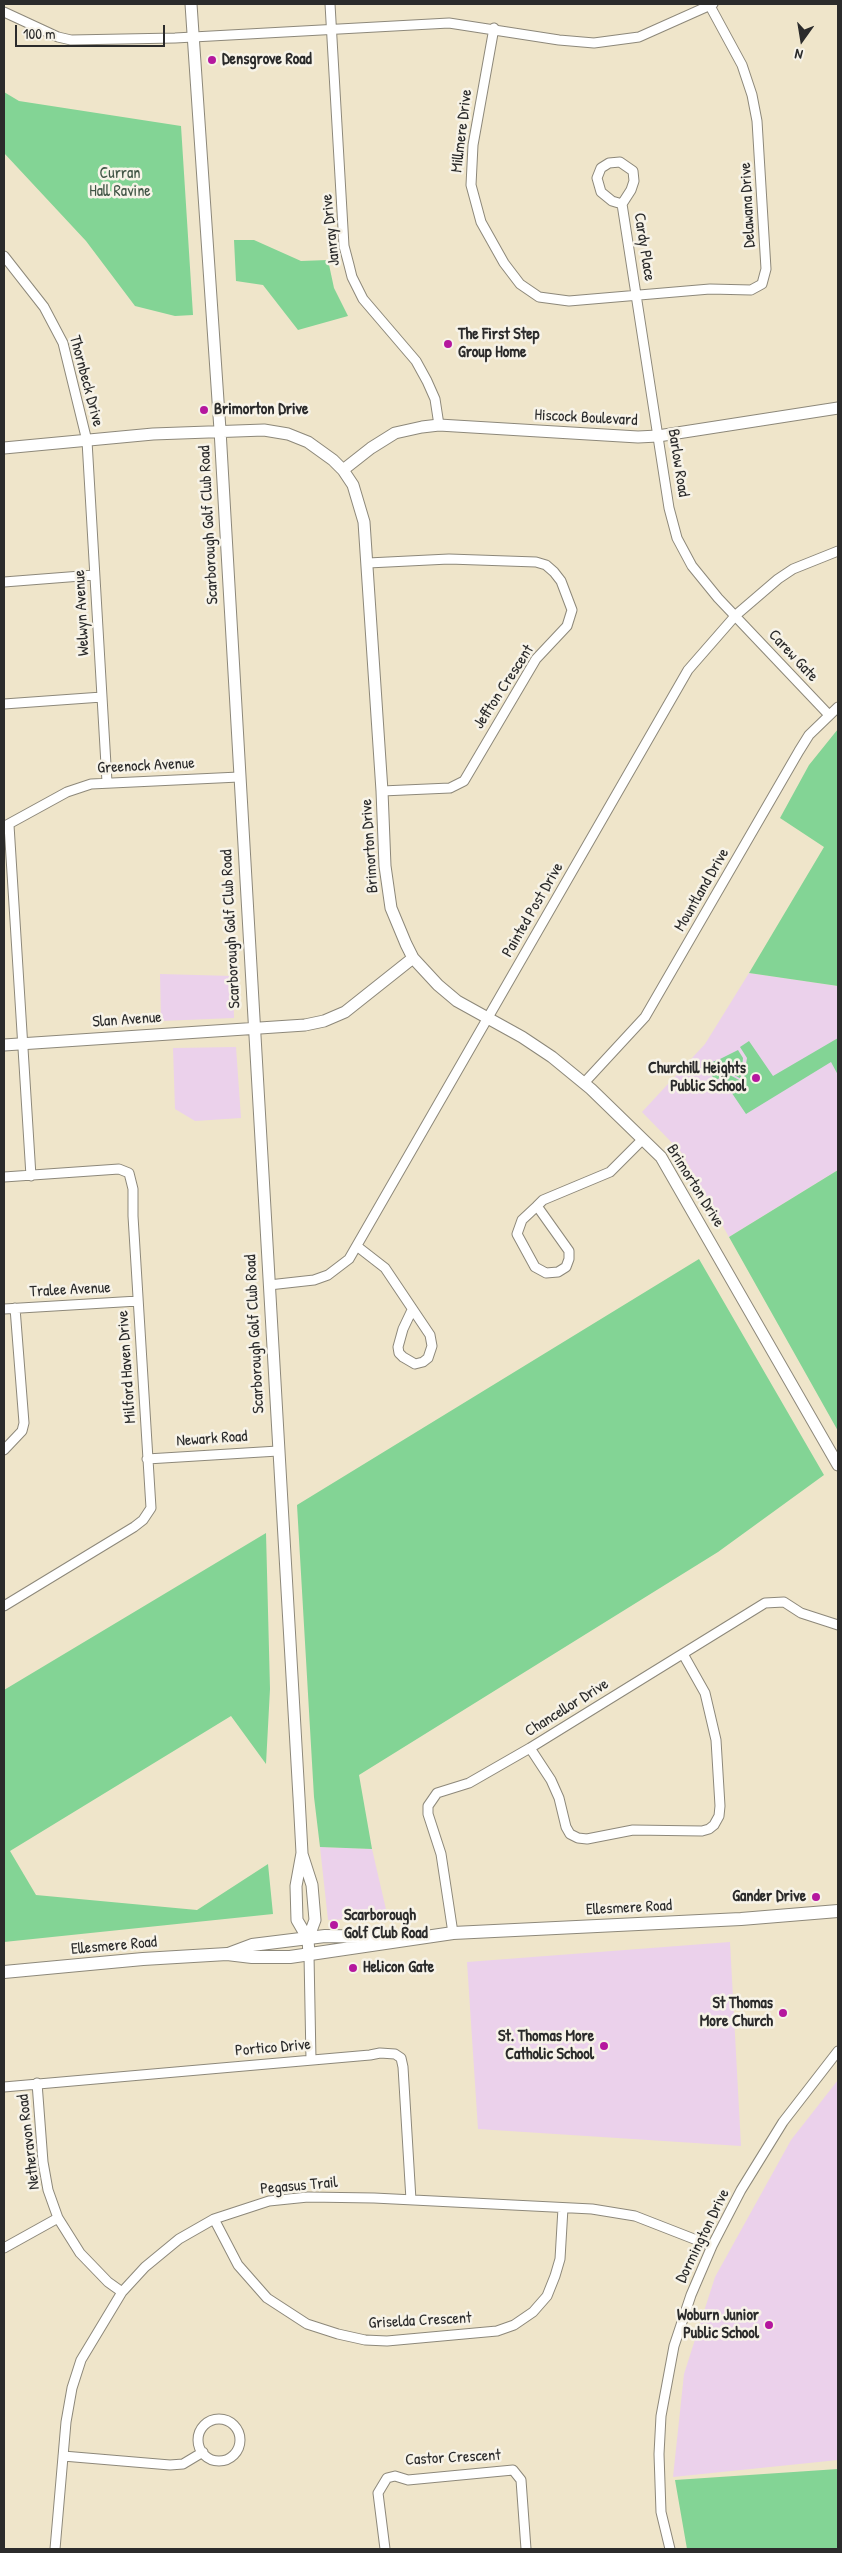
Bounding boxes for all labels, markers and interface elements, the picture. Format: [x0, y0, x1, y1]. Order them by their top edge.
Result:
scale bar [18, 15, 168, 47]
north arrow [777, 15, 827, 65]
text: 100 m [23, 23, 56, 44]
text: N [793, 45, 804, 65]
place label: Densgrove Road [222, 50, 312, 70]
marker: Densgrove Road [206, 54, 218, 66]
street label: Millmere Drive [447, 88, 477, 174]
street label: Delawana Drive [736, 162, 760, 248]
park label: Curran Hall Ravine [89, 164, 151, 202]
street label: Janray Drive [318, 193, 344, 267]
street label: Cardy Place [629, 212, 659, 282]
place label: The First Step Group Home [458, 325, 539, 363]
street label: Thornbeck Drive [65, 333, 107, 429]
marker: The First Step Group Home [442, 338, 454, 350]
place label: Brimorton Drive [214, 400, 308, 420]
marker: Brimorton Drive [198, 404, 210, 416]
street label: Hiscock Boulevard [534, 406, 638, 430]
street label: Barlow Road [663, 428, 693, 498]
street label: Scarborough Golf Club Road [195, 445, 223, 605]
street label: Welwyn Avenue [70, 569, 94, 657]
street label: Carew Gate [764, 626, 822, 686]
street label: Jeffton Crescent [470, 641, 538, 733]
street label: Greenock Avenue [97, 754, 195, 778]
street label: Brimorton Drive [357, 798, 383, 894]
street label: Mountland Drive [670, 845, 734, 935]
street label: Scarborough Golf Club Road [217, 849, 245, 1009]
street label: Painted Post Drive [498, 859, 568, 961]
street label: Slan Avenue [92, 1008, 162, 1032]
place label: Churchill Heights Public School [648, 1059, 746, 1097]
marker: Churchill Heights Public School [750, 1072, 762, 1084]
street label: Brimorton Drive [662, 1141, 728, 1231]
street label: Scarborough Golf Club Road [241, 1254, 269, 1414]
street label: Tralee Avenue [29, 1278, 111, 1302]
street label: Milford Haven Drive [113, 1310, 141, 1424]
street label: Newark Road [176, 1427, 248, 1451]
street label: Chancellor Drive [522, 1675, 612, 1741]
place label: Gander Drive [732, 1887, 806, 1907]
marker: Gander Drive [810, 1891, 822, 1903]
street label: Ellesmere Road [585, 1896, 673, 1920]
place label: Scarborough Golf Club Road [344, 1906, 428, 1944]
marker: Scarborough Golf Club Road [328, 1919, 340, 1931]
street label: Ellesmere Road [70, 1933, 158, 1959]
place label: Helicon Gate [363, 1958, 434, 1978]
marker: Helicon Gate [347, 1962, 359, 1974]
place label: St Thomas More Church [700, 1994, 773, 2032]
marker: St Thomas More Church [777, 2007, 789, 2019]
place label: St. Thomas More Catholic School [498, 2027, 594, 2065]
street label: Portico Drive [234, 2035, 312, 2061]
marker: St. Thomas More Catholic School [598, 2040, 610, 2052]
street label: Netheravon Road [14, 2093, 44, 2191]
street label: Pegasus Trail [260, 2173, 338, 2199]
street label: Dormington Drive [672, 2186, 734, 2286]
place label: Woburn Junior Public School [677, 2306, 759, 2344]
street label: Griselda Crescent [368, 2309, 472, 2333]
marker: Woburn Junior Public School [763, 2319, 775, 2331]
street label: Castor Crescent [405, 2446, 501, 2470]

